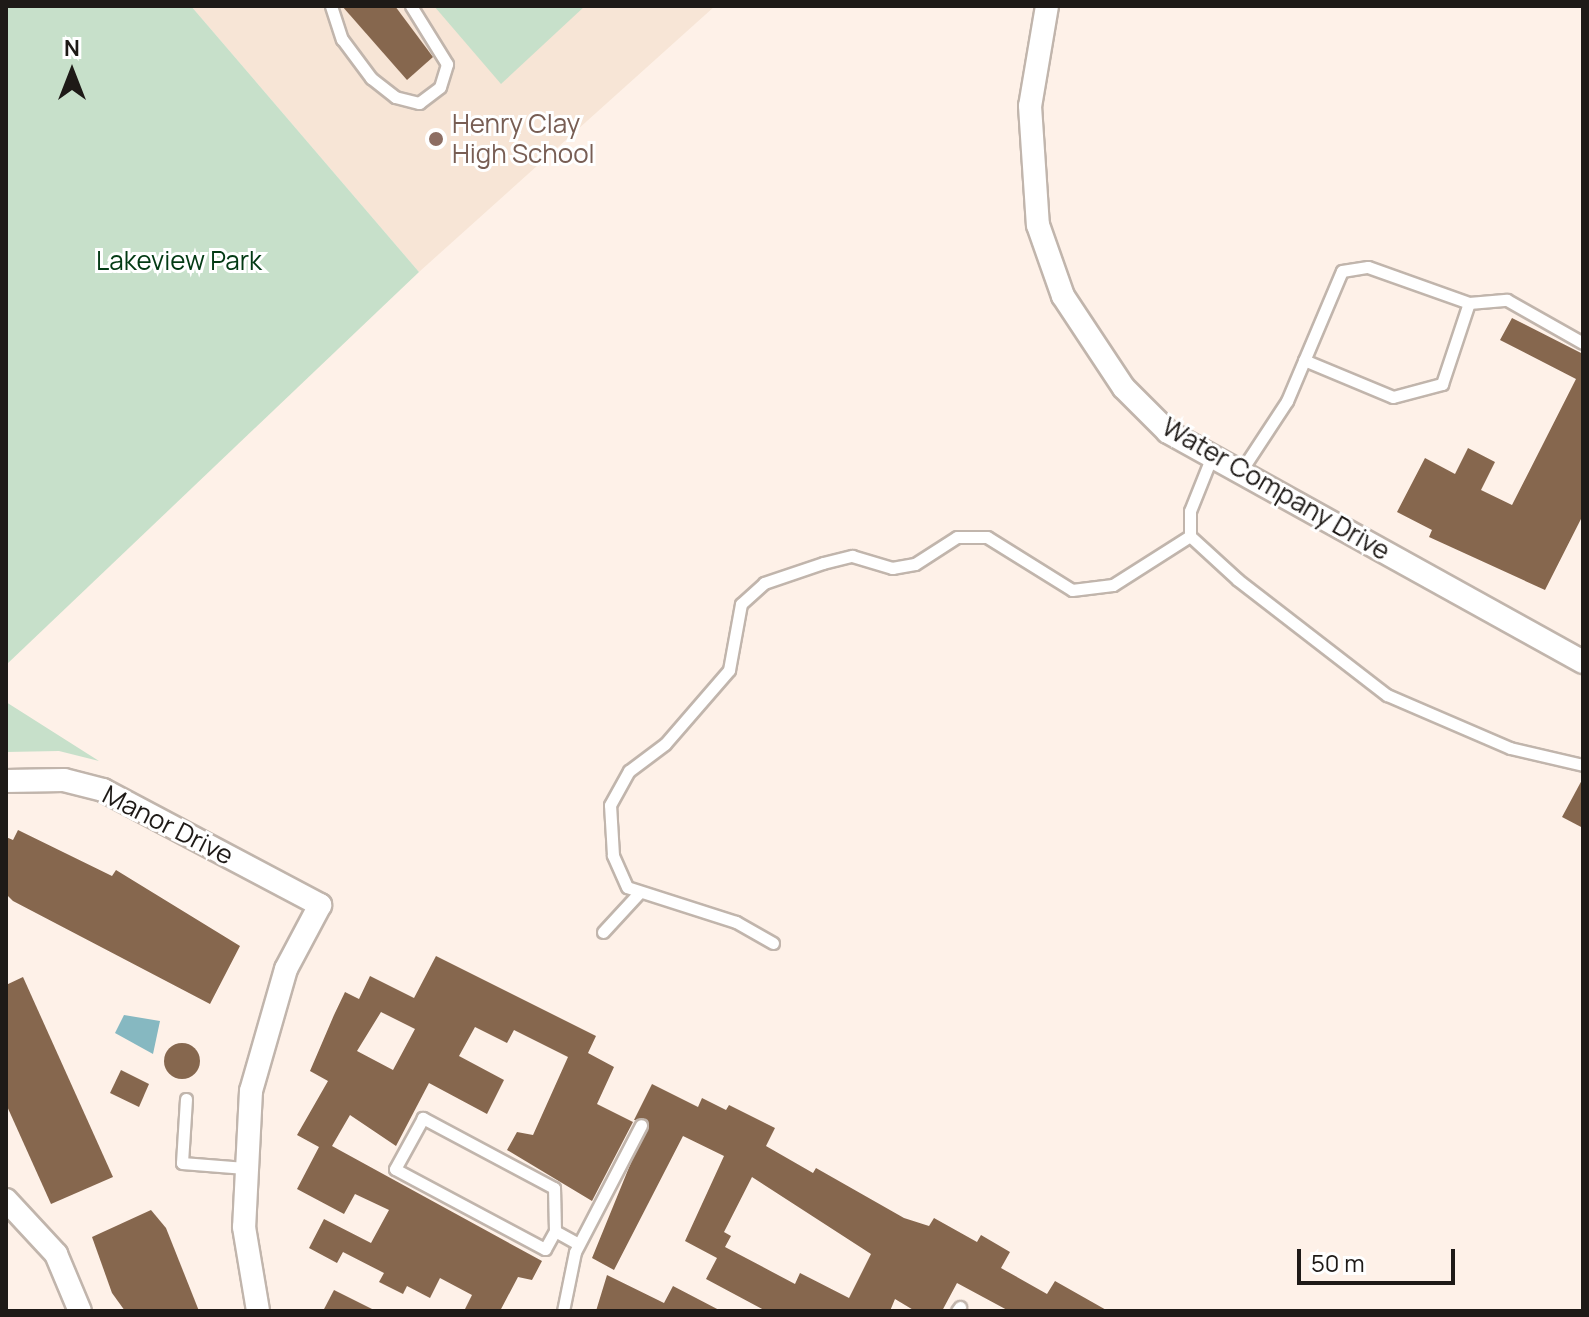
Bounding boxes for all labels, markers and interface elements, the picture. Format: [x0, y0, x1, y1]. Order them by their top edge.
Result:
north arrow [32, 32, 112, 112]
text: N [64, 33, 80, 63]
place label: Henry Clay High School [452, 108, 595, 170]
marker: Henry Clay High School [427, 130, 445, 148]
park label: Lakeview Park [96, 245, 262, 277]
street label: Water Company Drive [1157, 411, 1395, 567]
street label: Manor Drive [97, 779, 239, 871]
scale bar [1301, 1233, 1459, 1283]
text: 50 m [1311, 1246, 1365, 1279]

